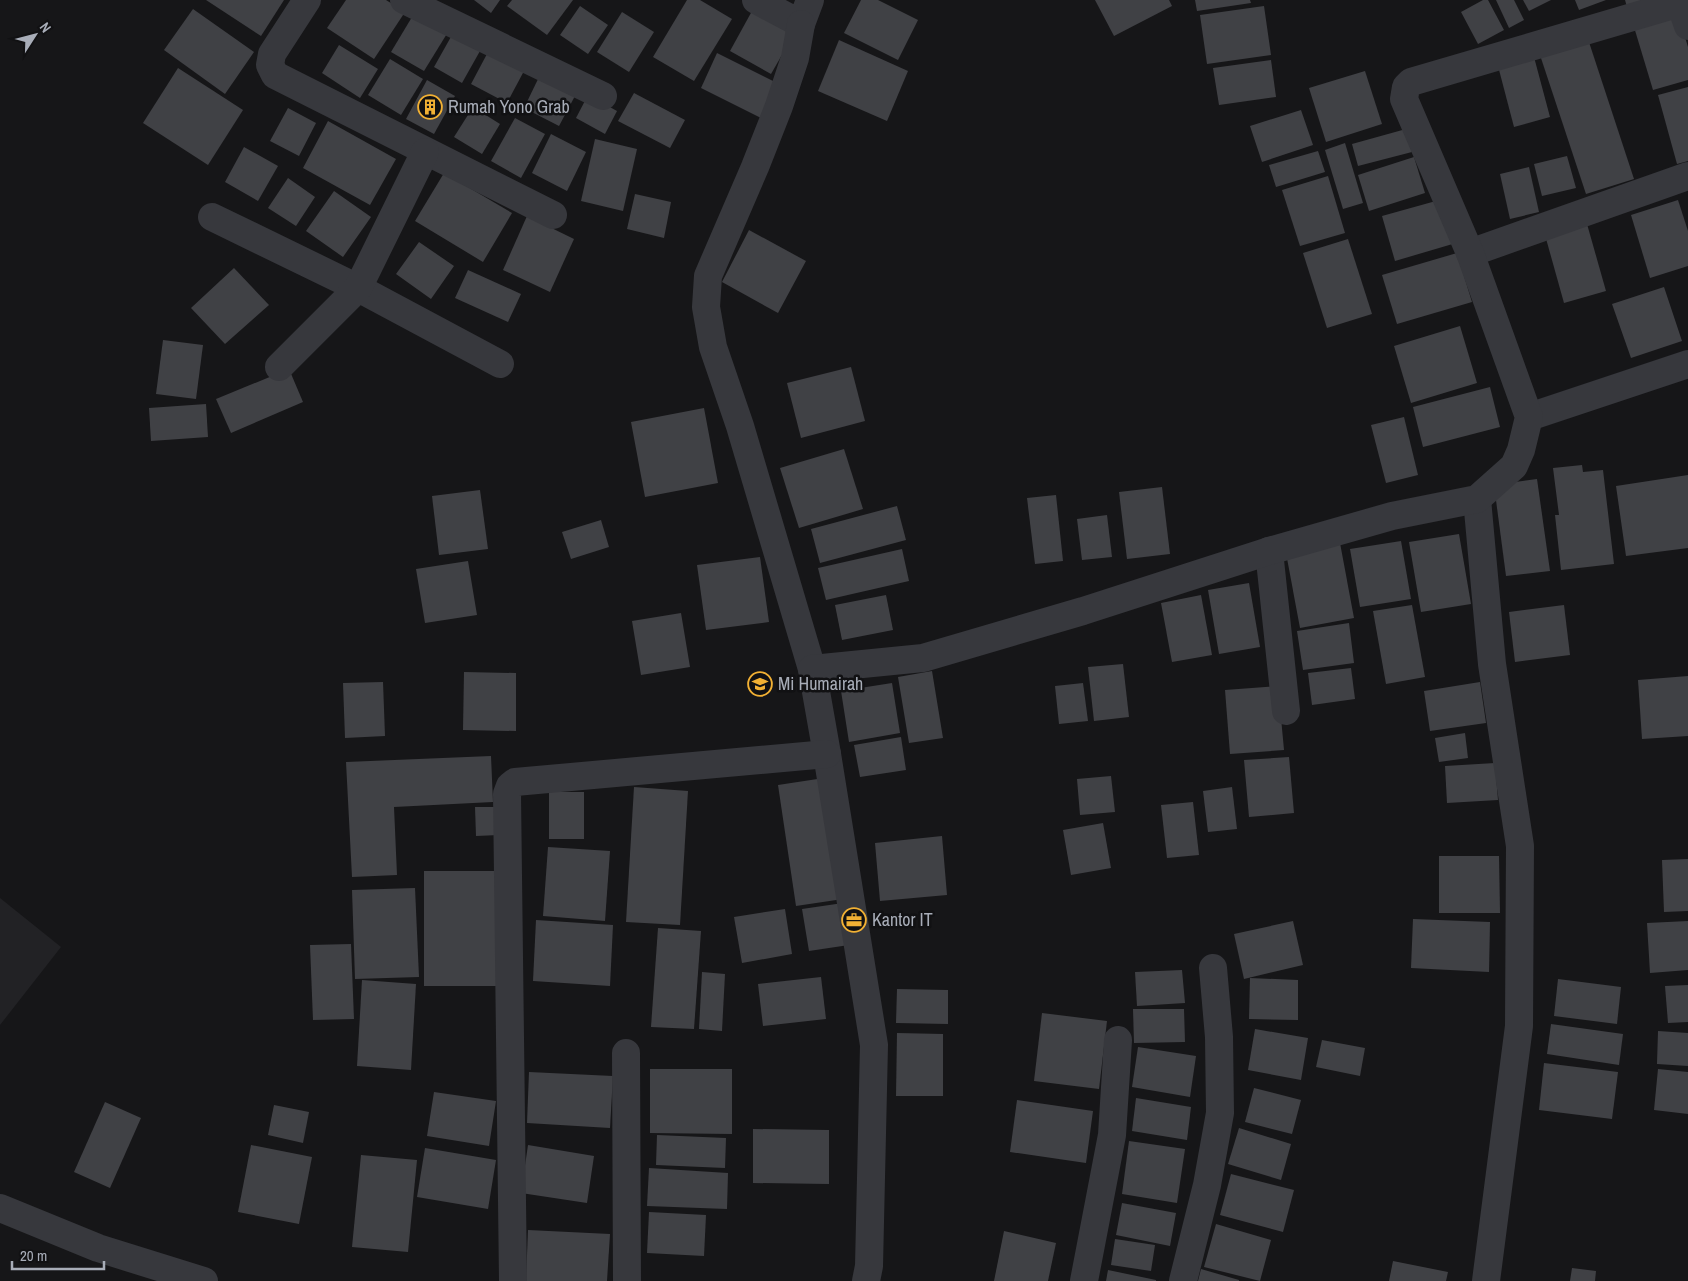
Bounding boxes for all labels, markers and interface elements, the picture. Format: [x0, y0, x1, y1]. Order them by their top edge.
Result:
north arrow [10, 10, 60, 60]
text: N [36, 19, 55, 36]
building icon: Rumah Yono Grab [417, 94, 443, 120]
place label: Rumah Yono Grab [448, 94, 570, 119]
school or university icon: Mi Humairah [747, 671, 773, 697]
place label: Mi Humairah [778, 671, 863, 696]
office icon: Kantor IT [841, 907, 867, 933]
place label: Kantor IT [872, 907, 933, 932]
scale bar [12, 1238, 105, 1270]
text: 20 m [20, 1245, 47, 1266]

